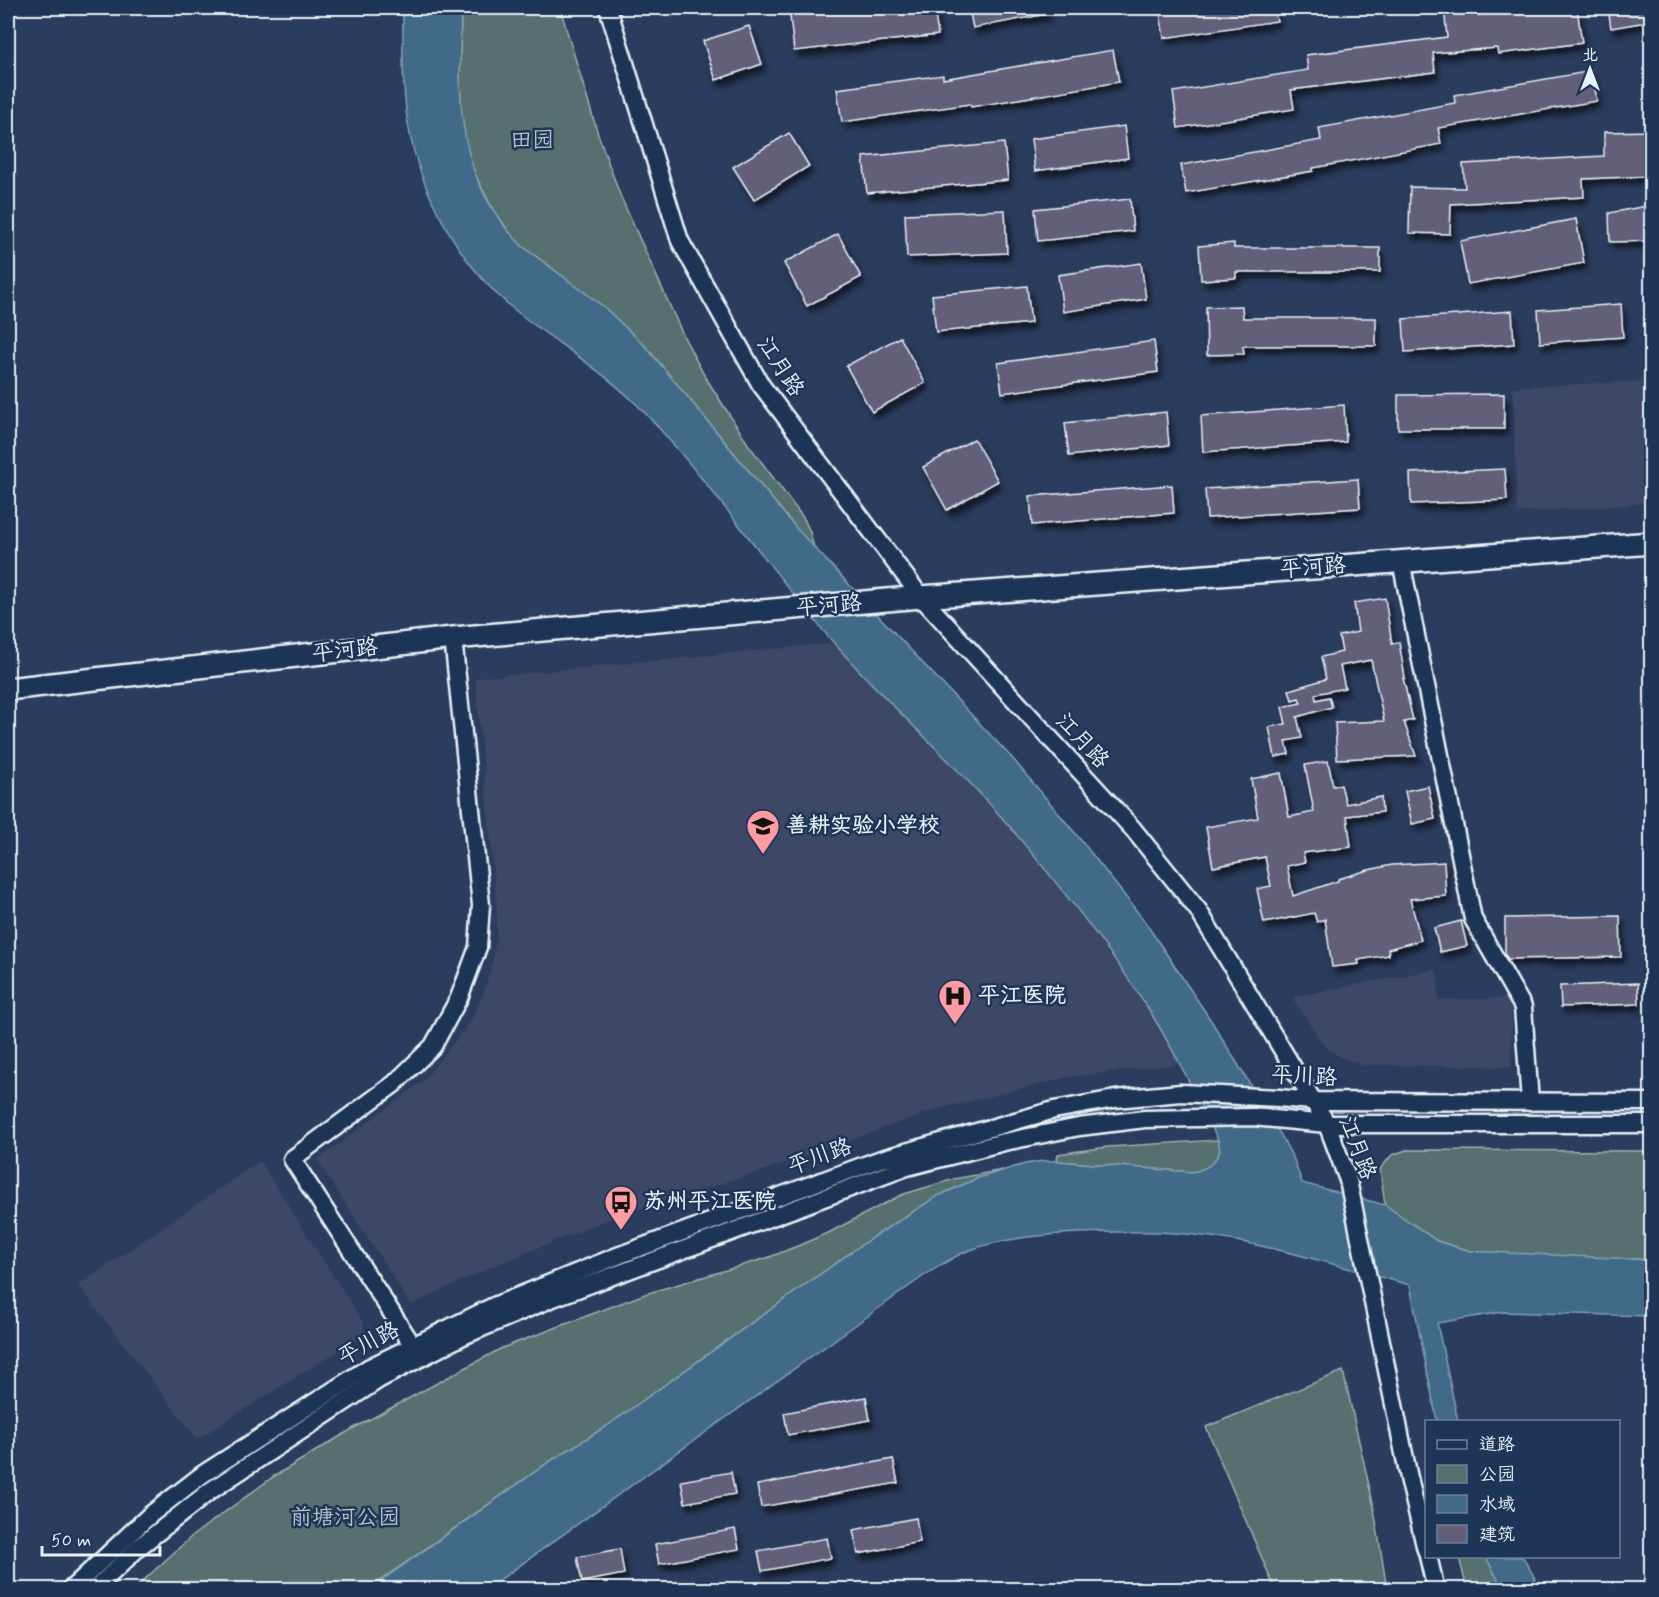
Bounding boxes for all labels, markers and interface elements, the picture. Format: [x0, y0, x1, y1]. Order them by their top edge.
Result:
north arrow [1560, 39, 1620, 99]
text: 北 [1582, 45, 1598, 66]
park label: 田园 [510, 127, 554, 155]
street label: 江月路 [750, 332, 810, 402]
street label: 平河路 [1279, 552, 1347, 584]
street label: 平河路 [795, 589, 863, 623]
street label: 平河路 [311, 634, 379, 668]
street label: 江月路 [1049, 707, 1115, 775]
school or university icon: 善耕实验小学校 [745, 808, 781, 855]
place label: 善耕实验小学校 [786, 812, 940, 840]
hospital icon: 平江医院 [937, 978, 973, 1025]
place label: 平江医院 [978, 982, 1066, 1010]
street label: 平川路 [1270, 1061, 1338, 1093]
street label: 江月路 [1332, 1112, 1382, 1184]
street label: 平川路 [784, 1133, 856, 1181]
bus stop icon: 苏州平江医院 [603, 1184, 639, 1231]
place label: 苏州平江医院 [644, 1188, 776, 1216]
street label: 平川路 [333, 1316, 405, 1372]
legend [1425, 1420, 1620, 1558]
text: 道路 [1479, 1433, 1515, 1457]
text: 公园 [1479, 1463, 1515, 1487]
text: 水域 [1479, 1493, 1515, 1517]
park label: 前塘河公园 [290, 1504, 400, 1532]
scale bar [42, 1519, 160, 1557]
text: 建筑 [1479, 1523, 1515, 1547]
text: 50 m [51, 1529, 91, 1553]

